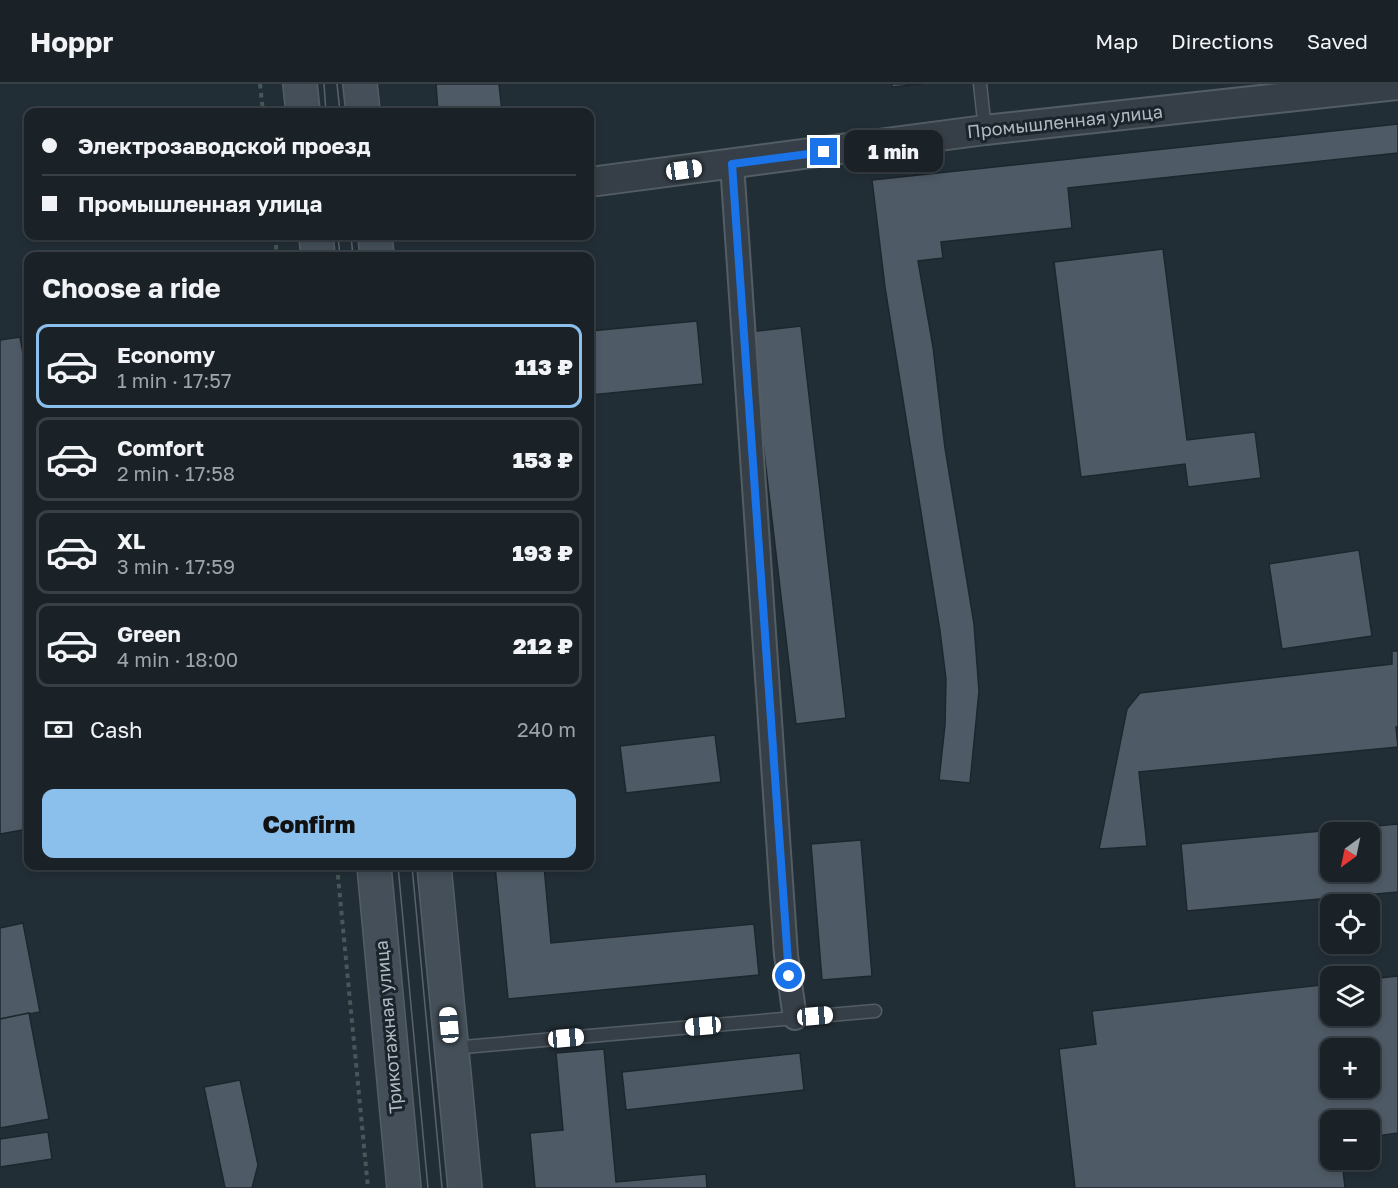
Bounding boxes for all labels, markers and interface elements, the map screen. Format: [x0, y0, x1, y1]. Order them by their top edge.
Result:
text: Hoppr [30, 25, 113, 58]
text: Map [1095, 28, 1138, 54]
text: Directions [1171, 28, 1274, 54]
text: Saved [1307, 28, 1368, 54]
street label: Промышленная улица [966, 100, 1164, 142]
callout: 1 min [845, 131, 944, 173]
text: Электрозаводской проезд [78, 132, 371, 159]
route end [810, 138, 837, 165]
text: 1 min [868, 139, 919, 163]
car [665, 159, 703, 181]
text: Промышленная улица [78, 190, 322, 217]
text: Choose a ride [42, 272, 221, 304]
icon: car [45, 339, 99, 393]
text: Economy [117, 341, 215, 368]
text: 113 ₽ [515, 353, 573, 380]
text: 1 min · 17:57 [117, 368, 232, 392]
icon: car [45, 432, 99, 486]
text: Comfort [117, 434, 204, 461]
text: 153 ₽ [513, 446, 573, 473]
text: 2 min · 17:58 [117, 461, 235, 485]
icon: car [45, 525, 99, 579]
text: XL [117, 527, 145, 554]
text: 193 ₽ [512, 539, 573, 566]
text: 3 min · 17:59 [117, 554, 235, 578]
icon: car [45, 618, 99, 672]
text: Green [117, 620, 181, 647]
text: 212 ₽ [513, 632, 573, 659]
text: 4 min · 18:00 [117, 647, 238, 671]
icon: cash [42, 713, 75, 746]
text: Cash [90, 716, 143, 743]
text: 240 m [517, 717, 576, 741]
button: Confirm [42, 789, 576, 858]
north arrow [1320, 822, 1380, 882]
map controls [1320, 822, 1380, 1170]
button: locate [1320, 894, 1380, 954]
street label: Трикотажная улица [369, 940, 407, 1115]
route start [775, 962, 802, 989]
button: layers [1320, 966, 1380, 1026]
car [796, 1005, 834, 1027]
car [438, 1006, 460, 1044]
car [684, 1015, 722, 1037]
car [547, 1027, 585, 1049]
button: + [1320, 1038, 1380, 1098]
button: − [1320, 1110, 1380, 1170]

